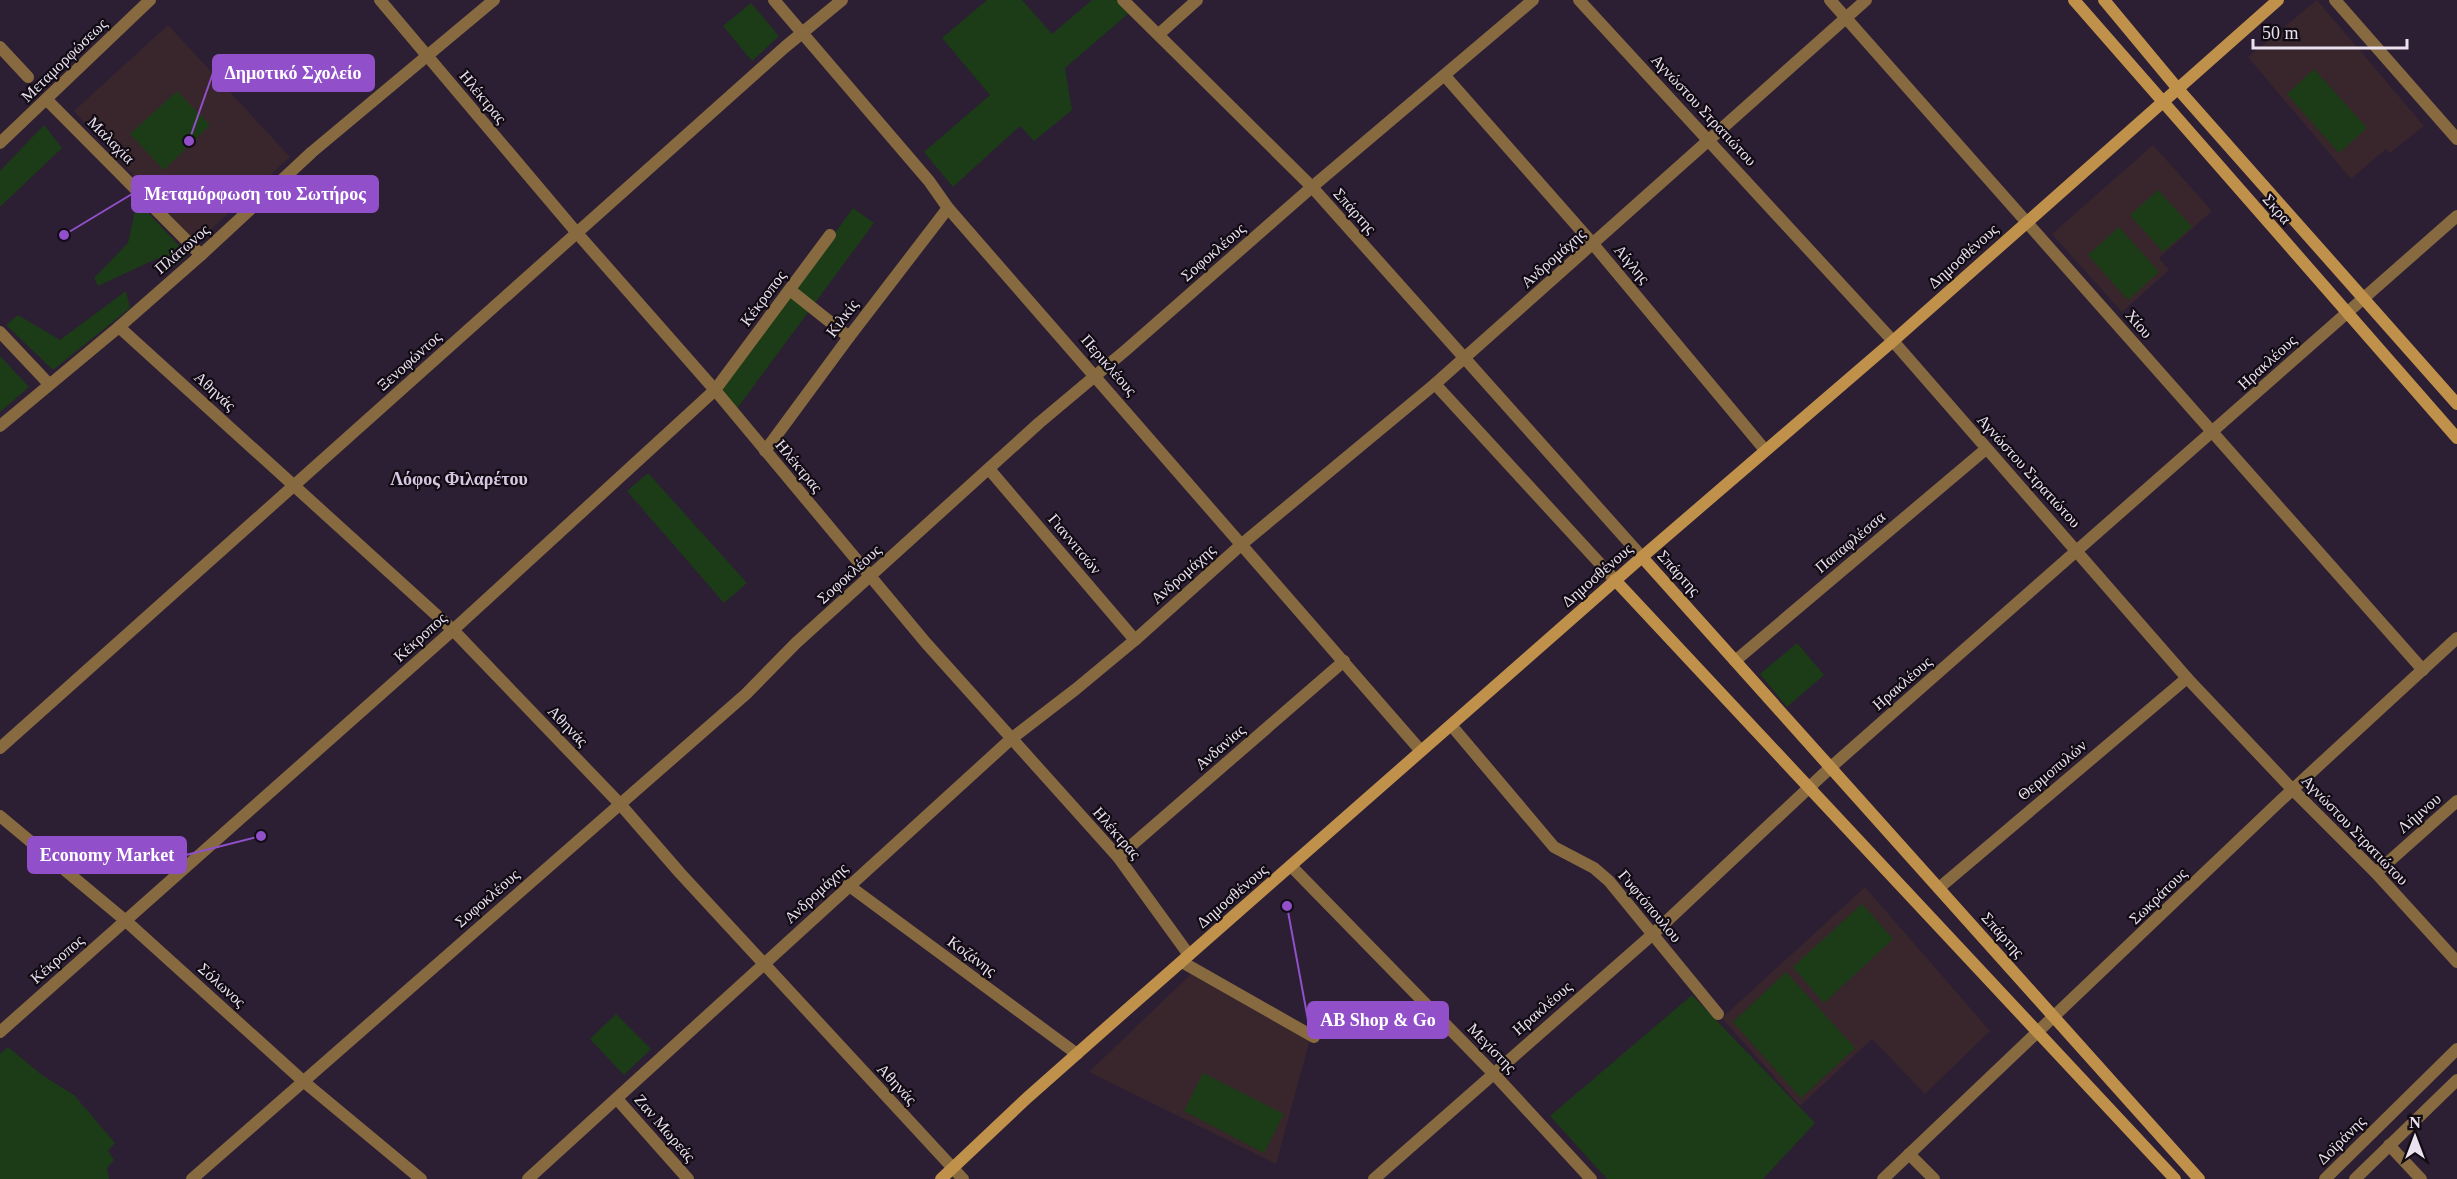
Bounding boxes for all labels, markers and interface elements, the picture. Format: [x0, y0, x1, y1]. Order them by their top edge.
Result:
scale bar [2253, 12, 2408, 50]
street label: Μεταμορφώσεως [18, 14, 111, 106]
text: 50 m [2262, 23, 2299, 43]
street label: Αγνώστου Στρατιώτου [1647, 51, 1760, 170]
callout: Δημοτικό Σχολείο [213, 55, 374, 91]
text: Δημοτικό Σχολείο [224, 63, 362, 83]
street label: Ηλέκτρας [455, 67, 510, 128]
street label: Μαλαχία [84, 113, 138, 168]
callout: Μεταμόρφωση του Σωτήρος [132, 176, 378, 212]
text: Μεταμόρφωση του Σωτήρος [144, 184, 366, 204]
street label: Σπάρτης [1330, 185, 1380, 238]
street label: Σκρα [2259, 191, 2295, 228]
street label: Σοφοκλέους [1177, 219, 1250, 285]
street label: Πλάτωνος [151, 220, 213, 277]
street label: Δημοσθένους [1925, 220, 2002, 292]
street label: Ανδρομάχης [1518, 225, 1590, 292]
street label: Αίγλης [1610, 241, 1653, 288]
street label: Κέκροπος [737, 267, 790, 330]
street label: Κιλκίς [823, 296, 862, 340]
street label: Χίου [2122, 306, 2156, 342]
street label: Ξενοφώντος [374, 327, 446, 395]
street label: Περικλέους [1077, 331, 1141, 400]
street label: Ηρακλέους [2234, 331, 2301, 393]
street label: Αθηνάς [190, 368, 240, 415]
street label: Αγνώστου Στρατιώτου [1973, 411, 2084, 532]
street label: Ηλέκτρας [771, 436, 826, 497]
district label: Λόφος Φιλαρέτου [390, 469, 528, 489]
street label: Παπαφλέσσα [1812, 508, 1889, 577]
street label: Γιαννιτσών [1045, 511, 1105, 577]
street label: Δημοσθένους [1558, 539, 1637, 611]
street label: Σοφοκλέους [814, 541, 885, 608]
street label: Ανδρομάχης [1148, 541, 1220, 608]
street label: Σπάρτης [1654, 547, 1704, 600]
street label: Κέκροπος [390, 609, 451, 666]
street label: Ηρακλέους [1869, 652, 1936, 714]
street label: Αθηνάς [544, 702, 592, 751]
street label: Ανδανiας [1192, 720, 1249, 773]
street label: Θερμοπυλών [2014, 736, 2090, 804]
street label: Αγνώστου Στρατιώτου [2298, 772, 2412, 889]
street label: Λήμνου [2394, 790, 2445, 837]
street label: Ηλέκτρας [1089, 804, 1145, 864]
callout: Economy Market [28, 837, 186, 873]
text: Economy Market [40, 845, 174, 865]
street label: Ανδρομάχης [781, 859, 852, 927]
street label: Δημοσθένους [1193, 860, 1272, 932]
street label: Σωκράτους [2126, 864, 2191, 928]
street label: Σοφοκλέους [451, 865, 524, 931]
street label: Γυφτόπουλου [1614, 867, 1685, 946]
street label: Σπάρτης [1978, 909, 2028, 962]
street label: Κέκροπος [27, 931, 88, 987]
street label: Κοζάνης [944, 933, 1000, 981]
street label: Σόλωνος [195, 960, 249, 1011]
street label: Ηρακλέους [1509, 977, 1576, 1039]
callout: AB Shop & Go [1308, 1002, 1448, 1038]
text: AB Shop & Go [1320, 1010, 1436, 1030]
street label: Μεγίστης [1464, 1020, 1520, 1077]
street label: Αθηνάς [873, 1060, 921, 1109]
street label: Ζαν Μωρεάς [630, 1091, 699, 1166]
north arrow [2385, 1107, 2445, 1167]
street label: Δοϊράνης [2313, 1112, 2370, 1168]
text: N [2409, 1114, 2421, 1131]

